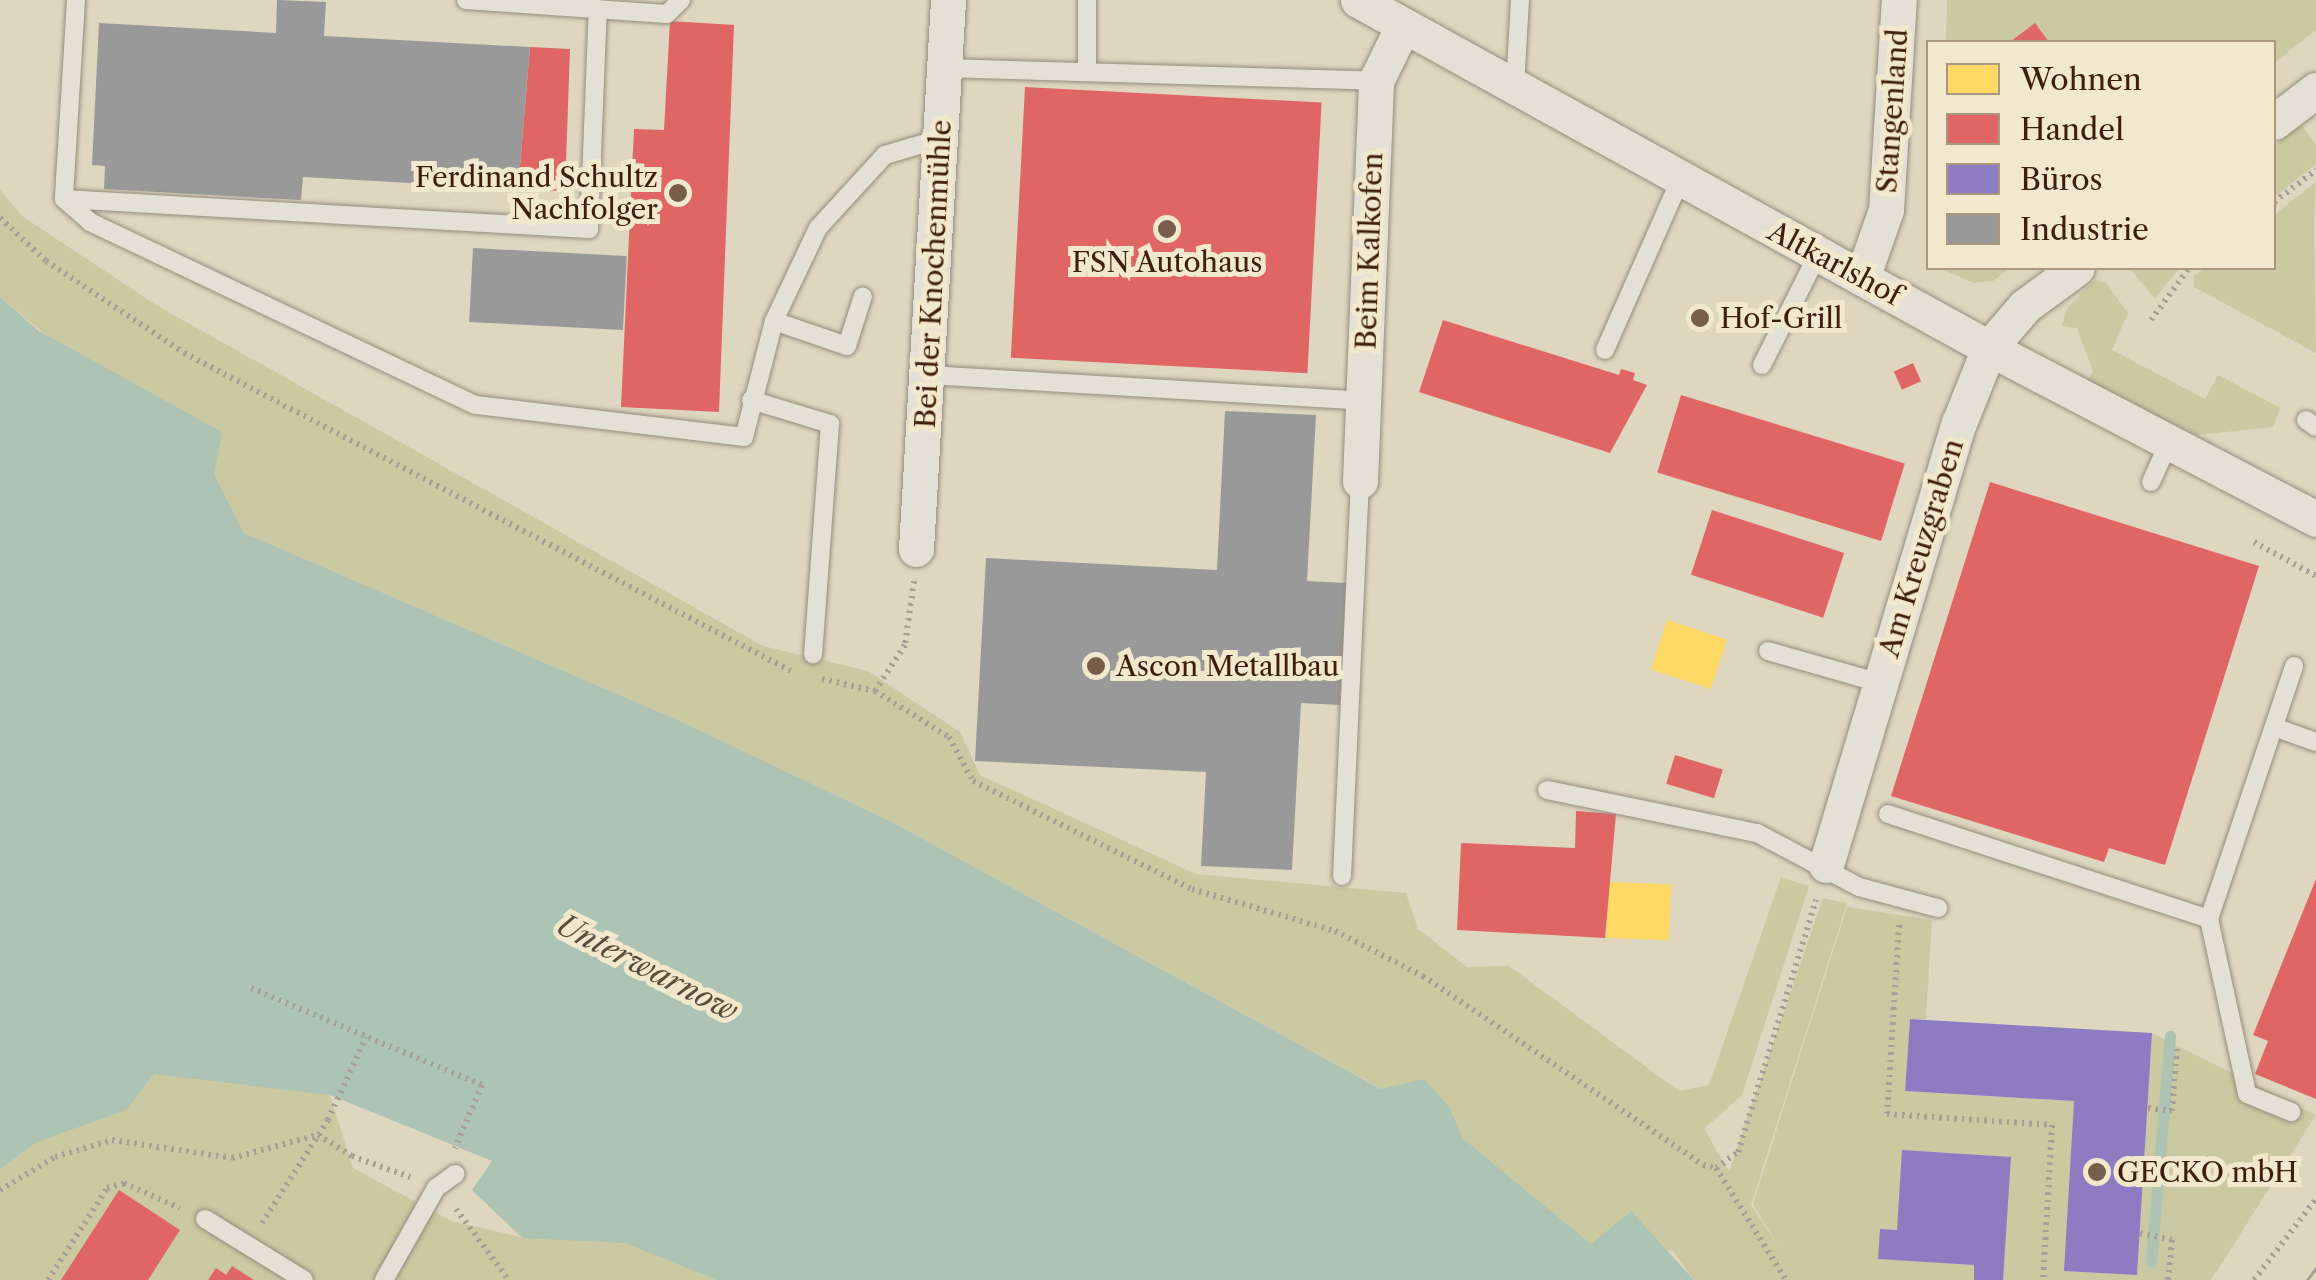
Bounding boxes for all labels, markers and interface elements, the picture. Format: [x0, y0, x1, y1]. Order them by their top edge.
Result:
street label: Stangenland [1870, 28, 1914, 194]
legend [1926, 40, 2276, 270]
text: Wohnen [2020, 61, 2142, 98]
text: Handel [2020, 111, 2124, 148]
street label: Bei der Knochenmühle [908, 119, 958, 429]
street label: Beim Kalkofen [1349, 152, 1389, 350]
place label: Ferdinand Schultz Nachfolger [415, 160, 658, 226]
text: Büros [2020, 161, 2103, 198]
marker: Ferdinand Schultz Nachfolger [667, 182, 689, 204]
text: Industrie [2020, 211, 2149, 248]
street label: Altkarlshof [1763, 214, 1907, 312]
marker: FSN Autohaus [1156, 218, 1178, 240]
place label: FSN Autohaus [1071, 245, 1263, 279]
place label: Hof-Grill [1720, 301, 1842, 335]
marker: Hof-Grill [1689, 307, 1711, 329]
street label: Am Kreuzgraben [1872, 435, 1970, 661]
place label: Ascon Metallbau [1116, 649, 1339, 683]
marker: Ascon Metallbau [1085, 655, 1107, 677]
water label: Unterwarnow [550, 907, 744, 1029]
place label: GECKO mbH [2117, 1155, 2298, 1189]
marker: GECKO mbH [2086, 1161, 2108, 1183]

